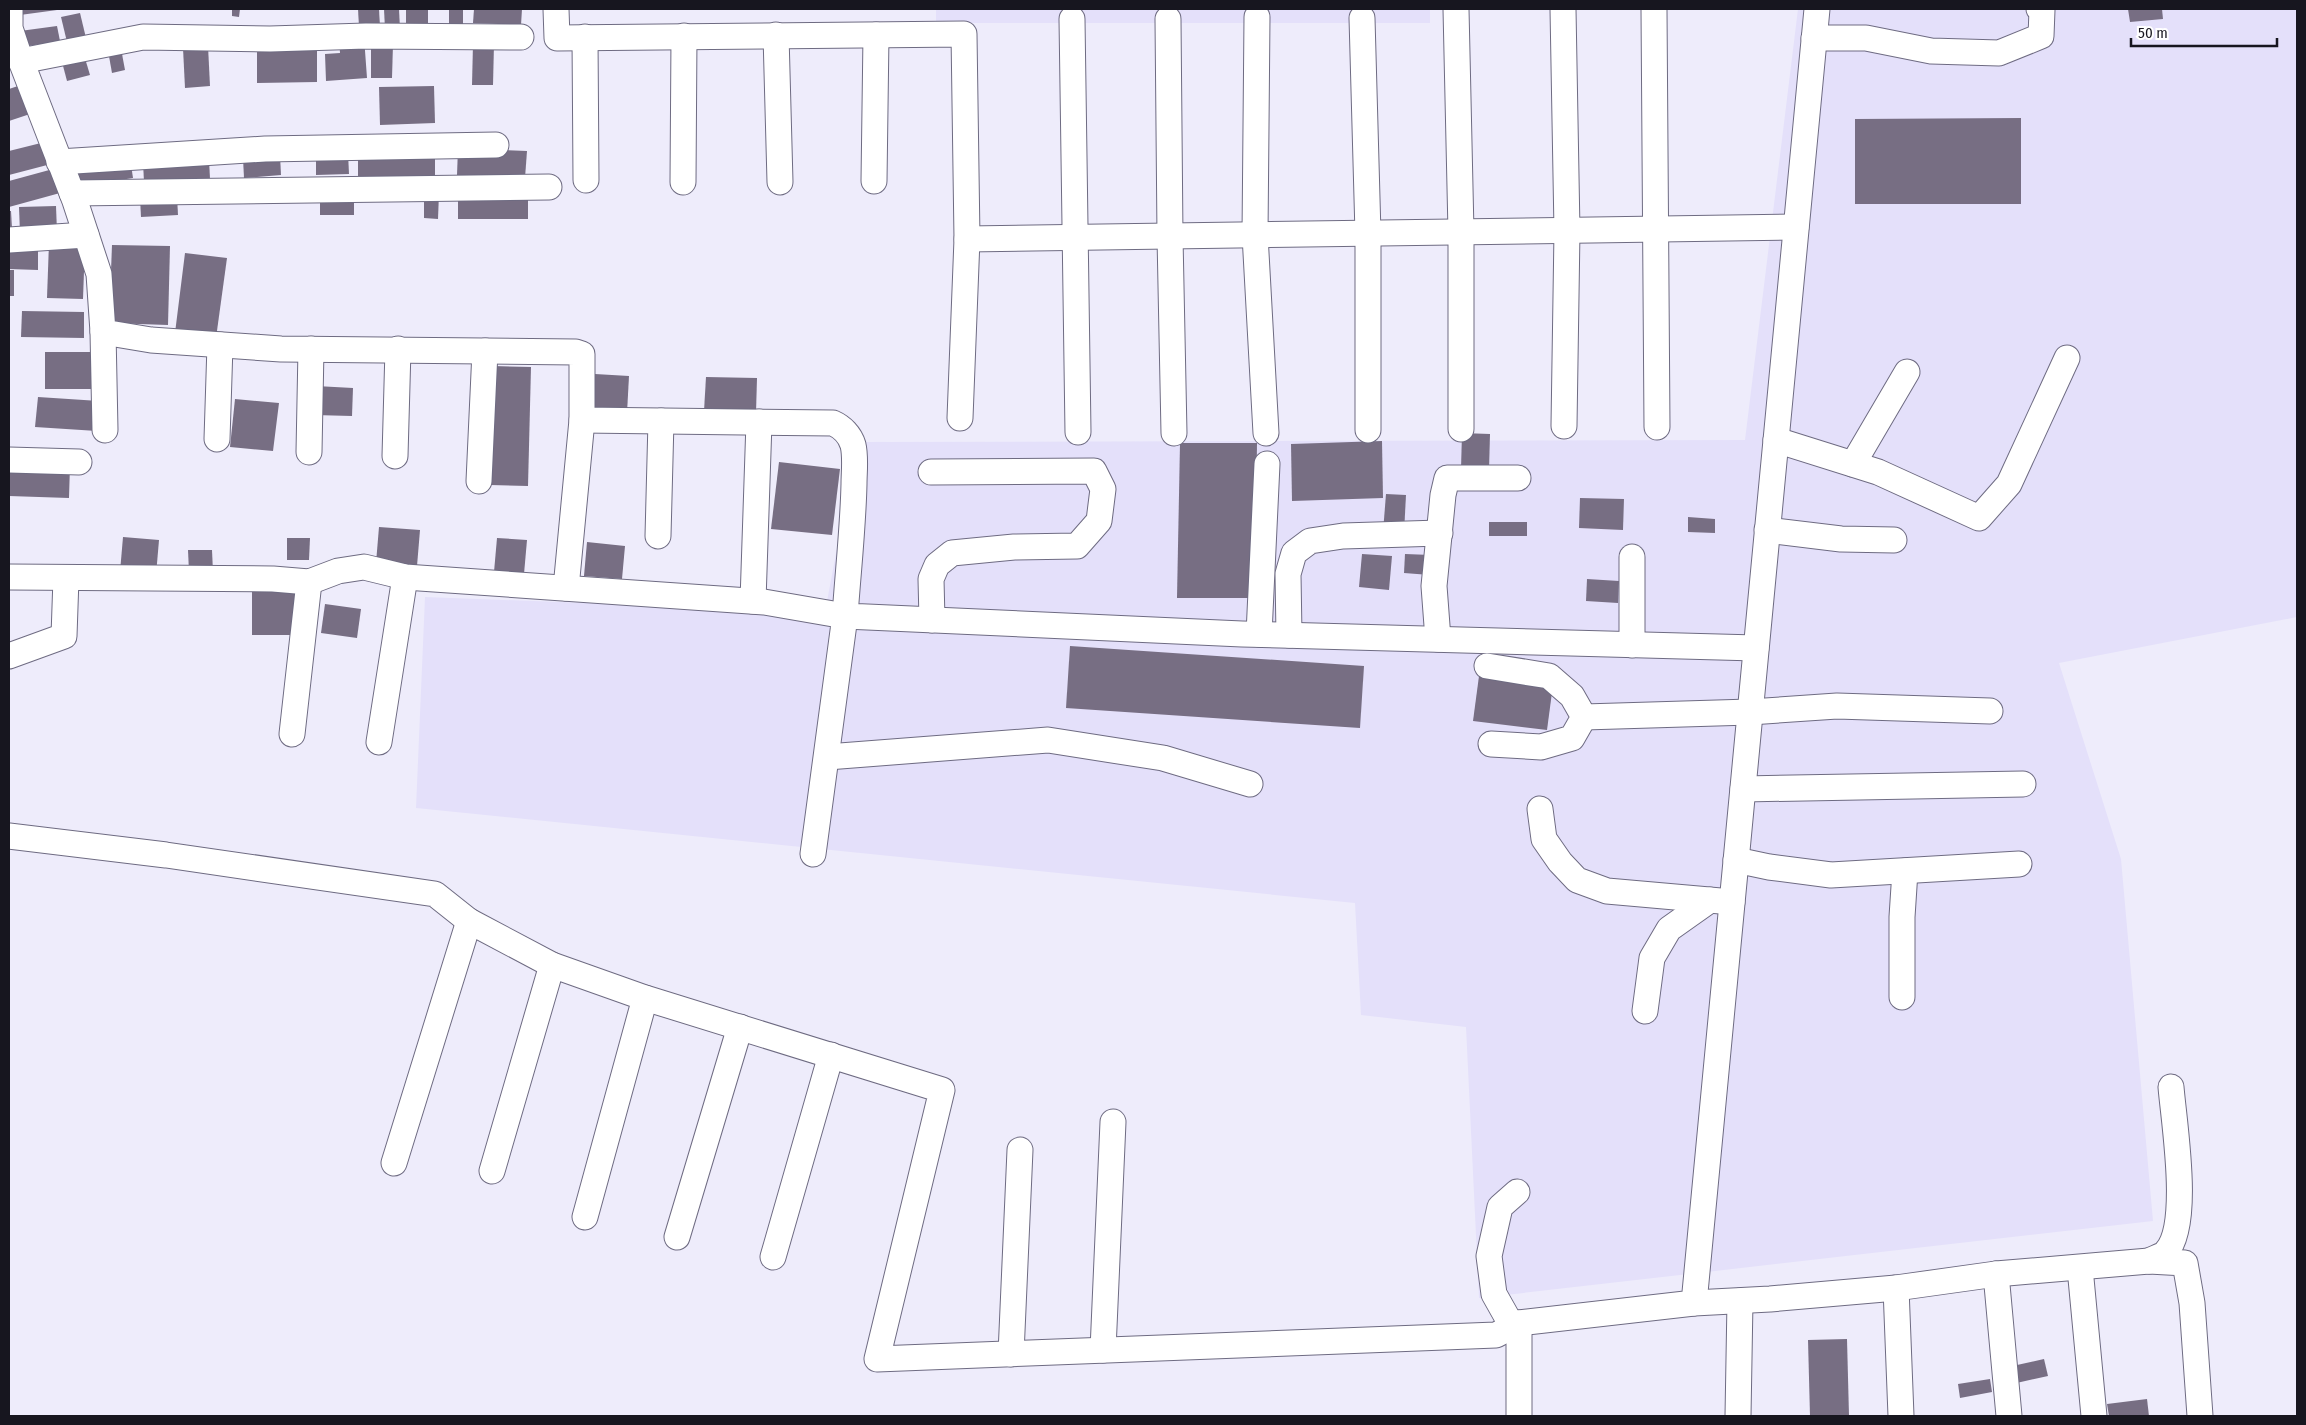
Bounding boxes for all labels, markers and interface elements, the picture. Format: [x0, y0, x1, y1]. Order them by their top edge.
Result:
scale bar [2131, 15, 2277, 47]
text: 50 m [2138, 24, 2168, 42]

